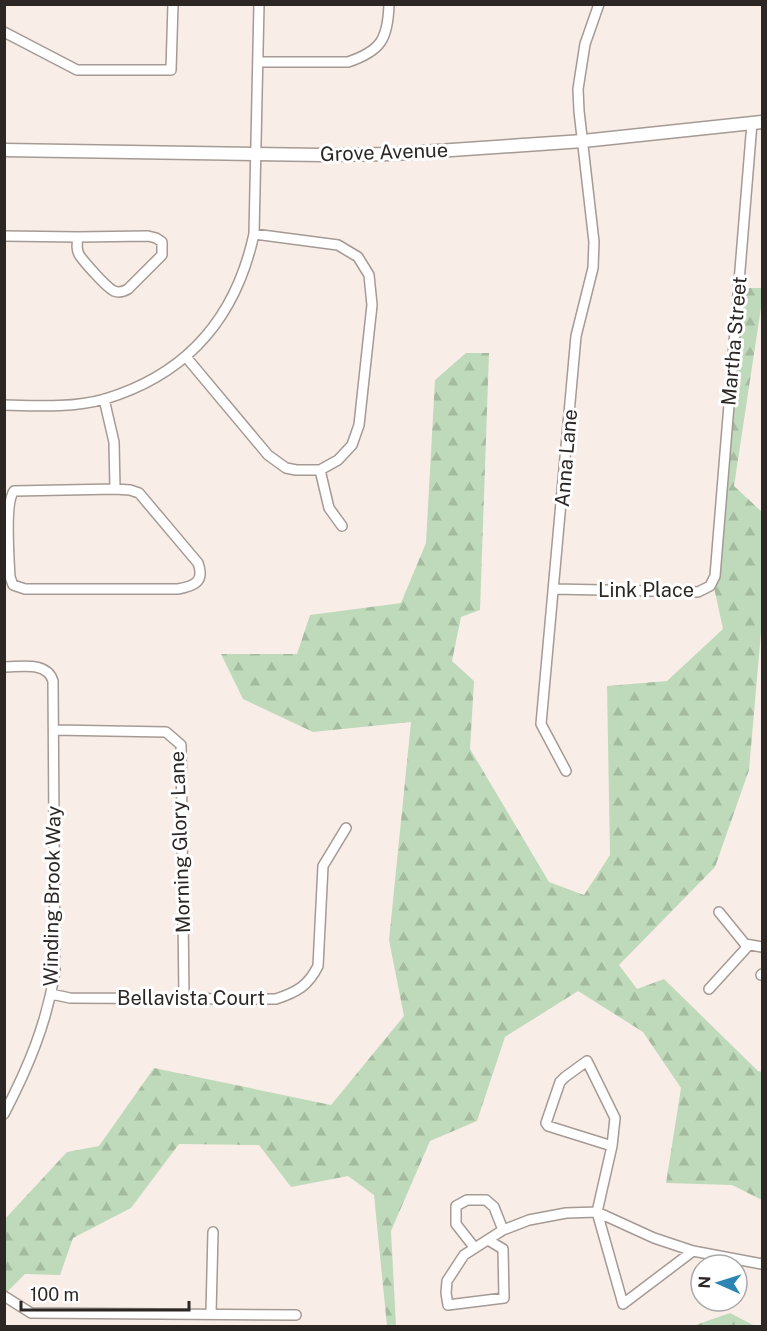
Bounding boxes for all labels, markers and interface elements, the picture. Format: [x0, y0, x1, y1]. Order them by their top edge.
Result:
street label: Grove Avenue [320, 138, 448, 166]
street label: Martha Street [716, 275, 752, 407]
street label: Anna Lane [550, 408, 582, 508]
street label: Link Place [598, 578, 694, 602]
street label: Morning Glory Lane [165, 750, 195, 934]
street label: Winding Brook Way [38, 805, 66, 987]
street label: Bellavista Court [117, 986, 265, 1010]
north arrow [689, 1253, 749, 1313]
scale bar [21, 1274, 189, 1312]
text: N [695, 1275, 714, 1289]
text: 100 m [30, 1284, 79, 1305]

